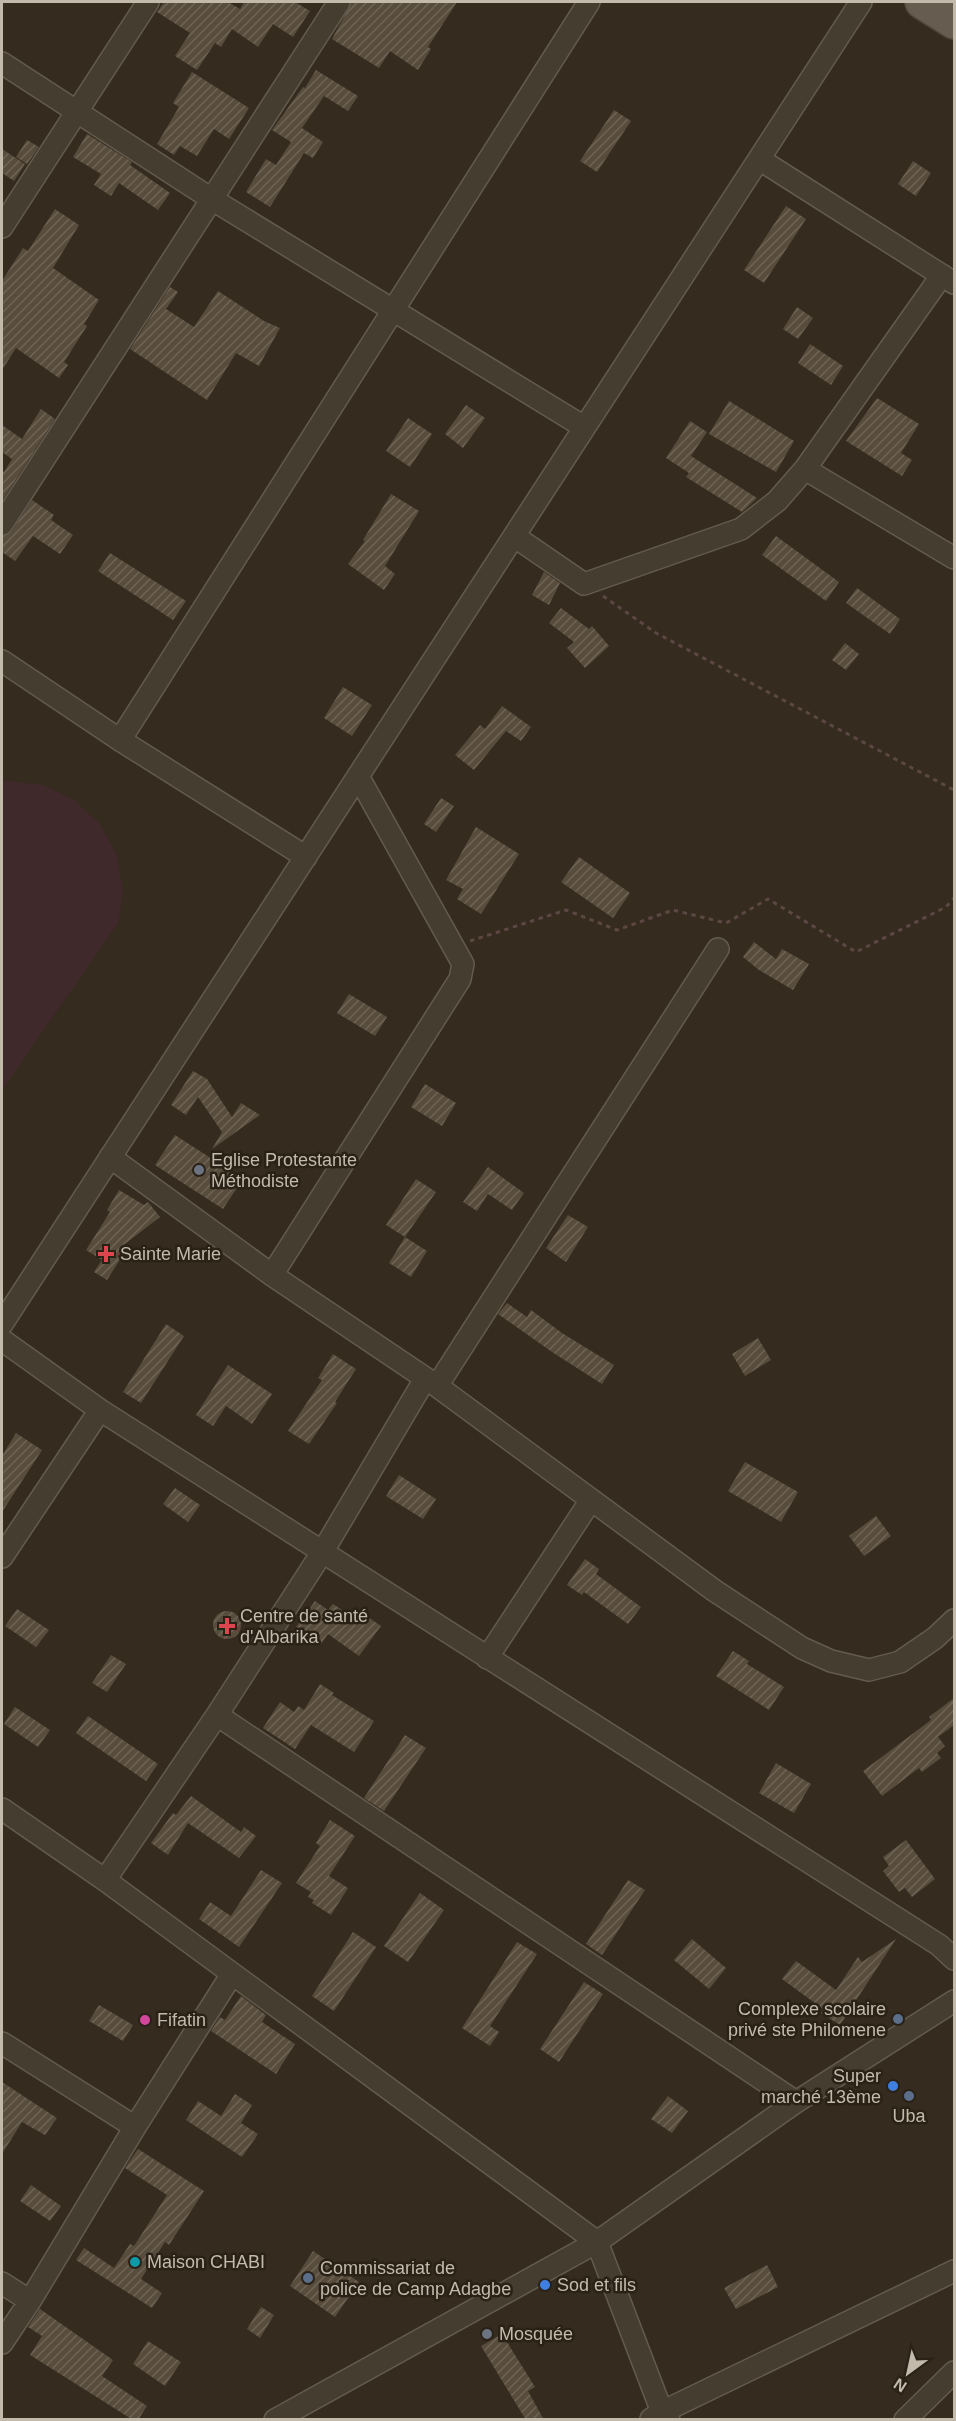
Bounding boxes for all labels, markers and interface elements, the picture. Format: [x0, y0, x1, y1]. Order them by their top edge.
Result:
place label: Eglise Protestante Méthodiste [211, 1150, 357, 1191]
marker: Eglise Protestante Méthodiste [192, 1163, 206, 1177]
place label: Sainte Marie [120, 1244, 221, 1264]
marker: Sainte Marie [97, 1245, 115, 1263]
place label: Centre de santé d'Albarika [240, 1606, 368, 1647]
marker: Centre de santé d'Albarika [218, 1617, 236, 1635]
place label: Complexe scolaire privé ste Philomene [728, 1999, 886, 2040]
place label: Fifatin [157, 2010, 206, 2030]
marker: Complexe scolaire privé ste Philomene [891, 2012, 905, 2026]
marker: Fifatin [138, 2013, 152, 2027]
place label: Super marché 13ème [761, 2066, 881, 2107]
marker: Super marché 13ème [886, 2079, 900, 2093]
marker: Uba [902, 2089, 916, 2103]
place label: Uba [892, 2106, 926, 2126]
place label: Maison CHABI [147, 2252, 265, 2272]
marker: Maison CHABI [128, 2255, 142, 2269]
place label: Commissariat de police de Camp Adagbe [320, 2258, 511, 2299]
marker: Commissariat de police de Camp Adagbe [301, 2271, 315, 2285]
place label: Sod et fils [557, 2275, 636, 2295]
marker: Sod et fils [538, 2278, 552, 2292]
place label: Mosquée [499, 2324, 573, 2344]
marker: Mosquée [480, 2327, 494, 2341]
north arrow [878, 2343, 938, 2403]
text: N [891, 2375, 910, 2395]

